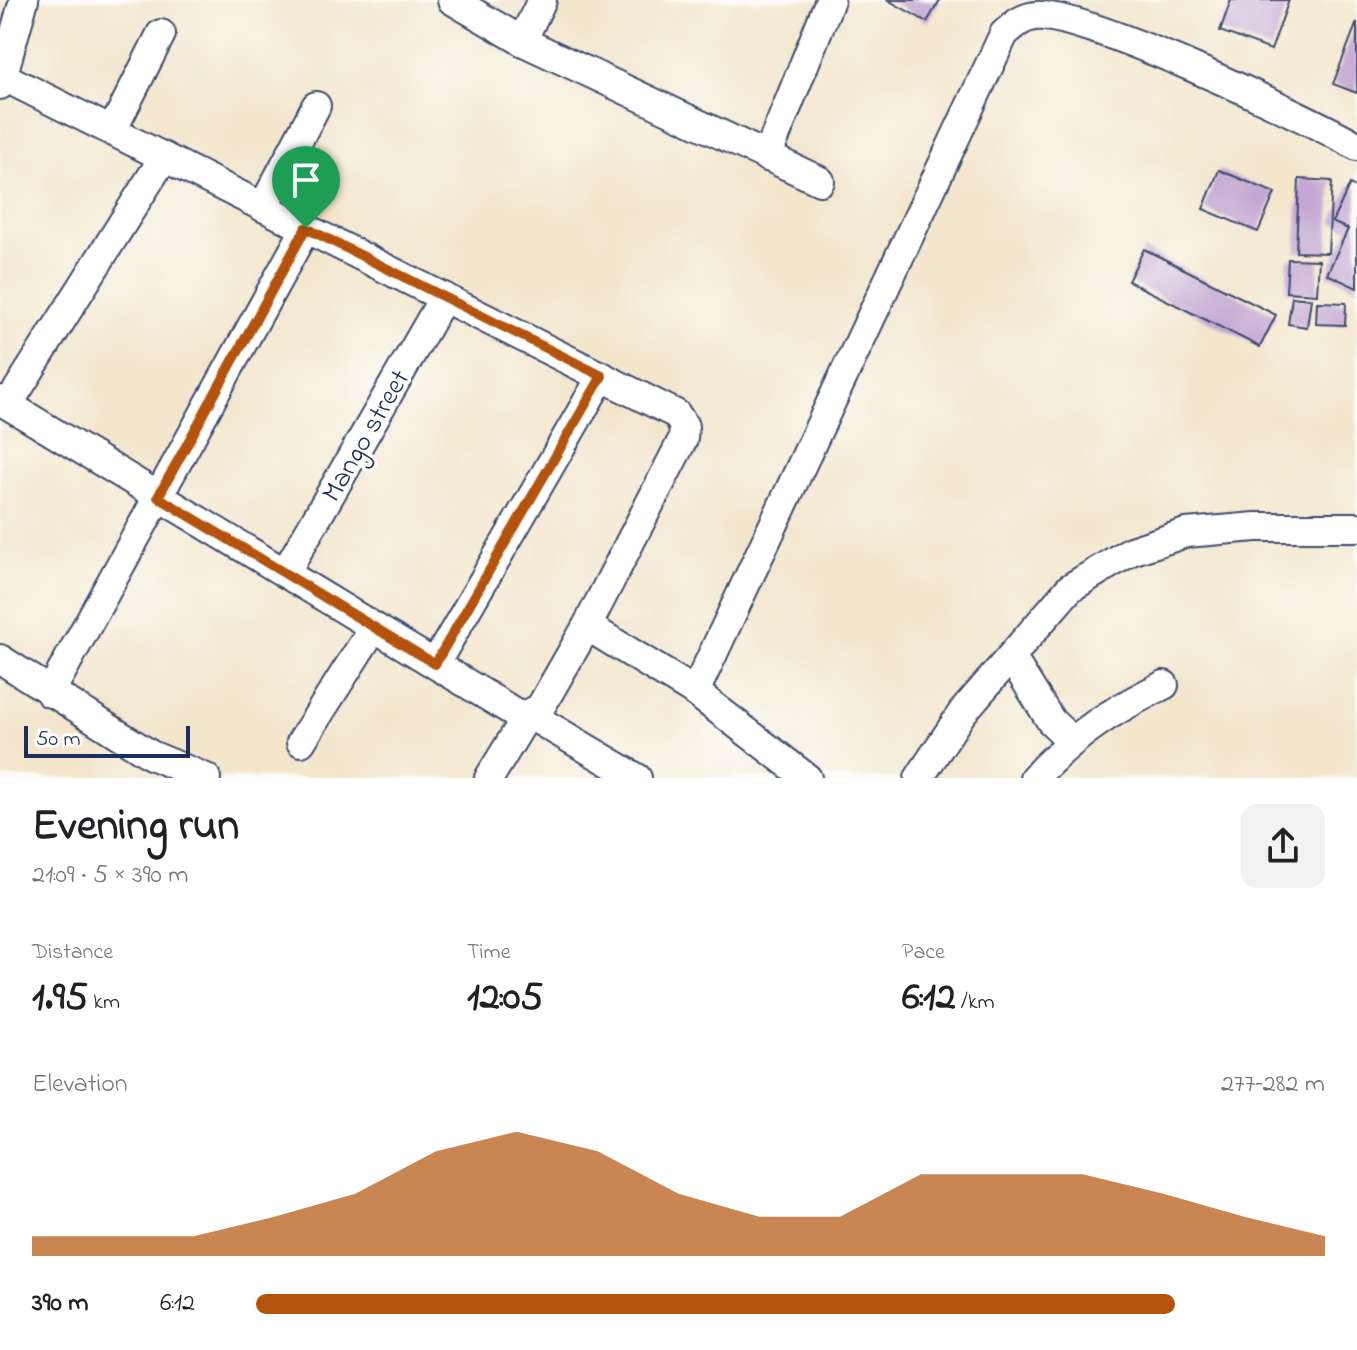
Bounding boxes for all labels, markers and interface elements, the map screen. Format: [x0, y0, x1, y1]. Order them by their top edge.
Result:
pin [272, 146, 340, 228]
icon: arrive [284, 158, 328, 202]
street label: Mango street [313, 363, 422, 511]
scale bar [24, 722, 190, 758]
text: 50 m [36, 724, 81, 756]
text: Evening run [32, 795, 239, 859]
button: share [1241, 804, 1325, 888]
text: 21:09 · 5 × 390 m [32, 857, 188, 895]
text: Distance [32, 937, 113, 969]
text: Time [467, 937, 511, 969]
text: Pace [902, 937, 945, 969]
text: 1.95 [32, 969, 88, 1028]
text: 12:05 [467, 969, 543, 1028]
text: 6:12 [902, 969, 956, 1028]
text: km [88, 987, 120, 1019]
text: /km [956, 987, 995, 1019]
text: Elevation [32, 1066, 128, 1104]
text: 277–282 m [1221, 1066, 1325, 1104]
text: 390 m [32, 1285, 88, 1323]
text: 6:12 [160, 1285, 195, 1323]

